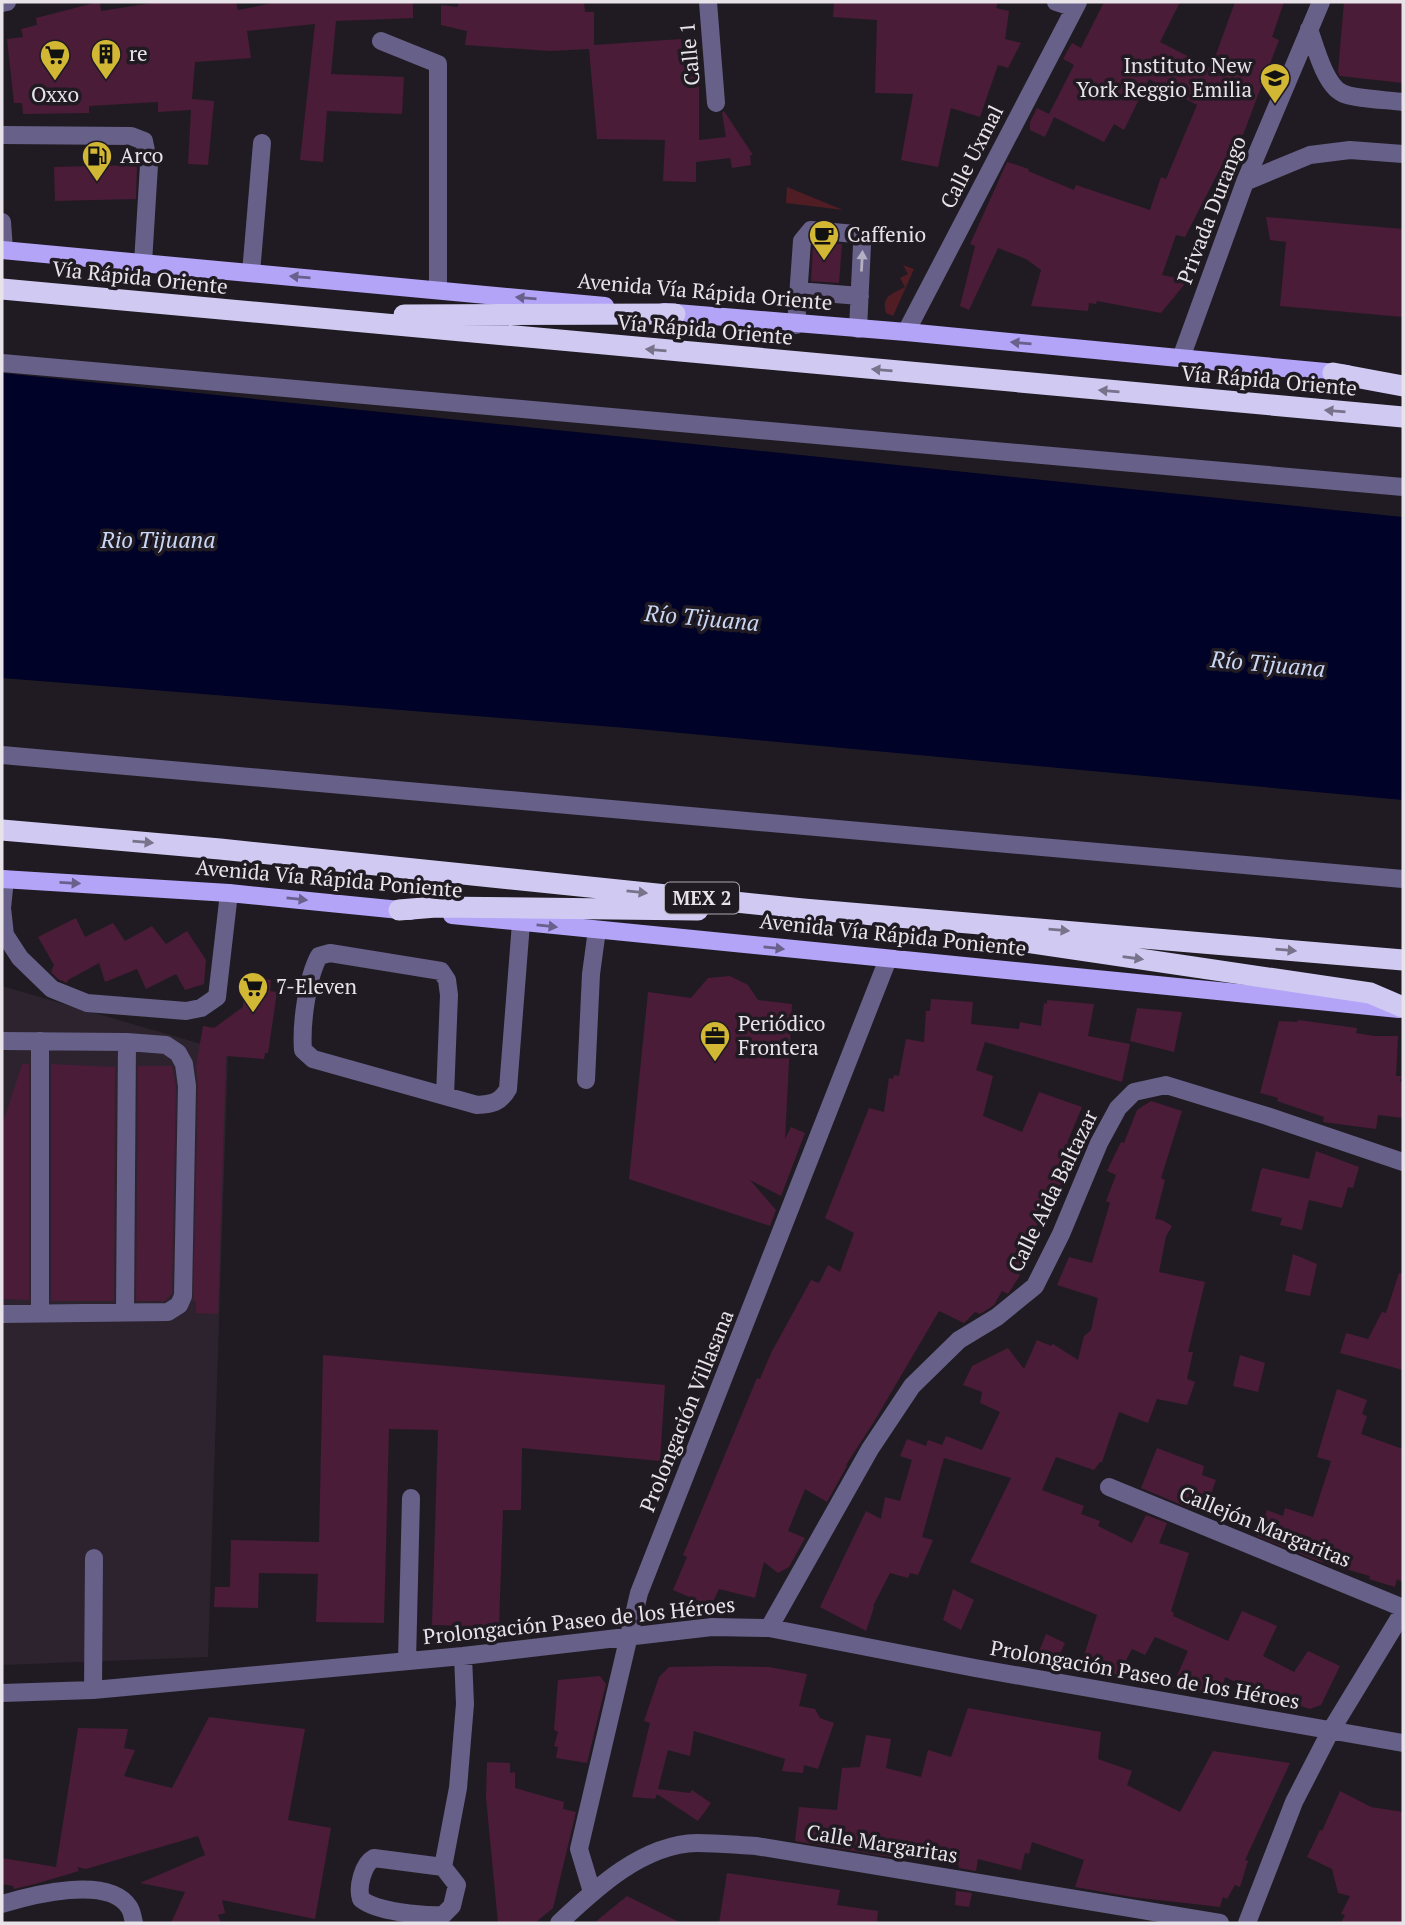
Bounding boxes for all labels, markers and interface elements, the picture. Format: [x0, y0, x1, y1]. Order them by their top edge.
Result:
street label: Calle 1 [672, 21, 706, 87]
building icon: re [89, 37, 123, 81]
supermarket icon: Oxxo [38, 38, 72, 82]
place label: re [129, 39, 148, 67]
place label: Instituto New York Reggio Emilia [1076, 51, 1253, 103]
school or university icon: Instituto New York Reggio Emilia [1258, 61, 1292, 105]
place label: Oxxo [31, 80, 79, 108]
street label: Calle Uxmal [933, 100, 1009, 213]
street label: Privada Durango [1170, 132, 1252, 288]
fuel station icon: Arco [80, 139, 114, 183]
place label: Arco [120, 141, 163, 169]
cafe icon: Caffenio [807, 218, 841, 262]
place label: Caffenio [847, 220, 926, 248]
one-way arrow [856, 250, 867, 272]
street label: Vía Rápida Oriente [51, 254, 229, 300]
street label: Avenida Vía Rápida Oriente [577, 266, 834, 316]
one-way arrow [289, 272, 311, 283]
one-way arrow [515, 293, 537, 304]
street label: Vía Rápida Oriente [616, 307, 794, 351]
one-way arrow [1010, 337, 1032, 348]
one-way arrow [644, 344, 666, 355]
street label: Vía Rápida Oriente [1180, 358, 1358, 402]
one-way arrow [871, 364, 893, 375]
one-way arrow [1097, 385, 1119, 396]
one-way arrow [1324, 405, 1346, 416]
water label: Rio Tijuana [100, 524, 215, 555]
water label: Río Tijuana [642, 597, 761, 638]
water label: Río Tijuana [1208, 643, 1327, 684]
one-way arrow [132, 837, 154, 848]
street label: Avenida Vía Rápida Poniente [194, 852, 464, 904]
one-way arrow [59, 878, 81, 889]
road number: MEX 2 [665, 882, 739, 914]
one-way arrow [627, 887, 649, 898]
one-way arrow [286, 894, 308, 905]
street label: Avenida Vía Rápida Poniente [758, 906, 1028, 962]
one-way arrow [537, 920, 559, 931]
one-way arrow [1048, 925, 1070, 936]
one-way arrow [763, 943, 785, 954]
one-way arrow [1275, 945, 1297, 956]
one-way arrow [1122, 952, 1144, 963]
supermarket icon: 7-Eleven [236, 970, 270, 1014]
place label: 7-Eleven [276, 972, 358, 1000]
place label: Periódico Frontera [738, 1009, 825, 1061]
office icon: Periódico Frontera [698, 1019, 732, 1063]
street label: Calle Aida Baltazar [1001, 1105, 1104, 1276]
street label: Prolongación Villasana [633, 1305, 740, 1516]
street label: Callejón Margaritas [1175, 1479, 1355, 1573]
street label: Prolongación Paseo de los Héroes [421, 1590, 736, 1650]
street label: Prolongación Paseo de los Héroes [988, 1633, 1302, 1715]
street label: Calle Margaritas [804, 1817, 960, 1869]

